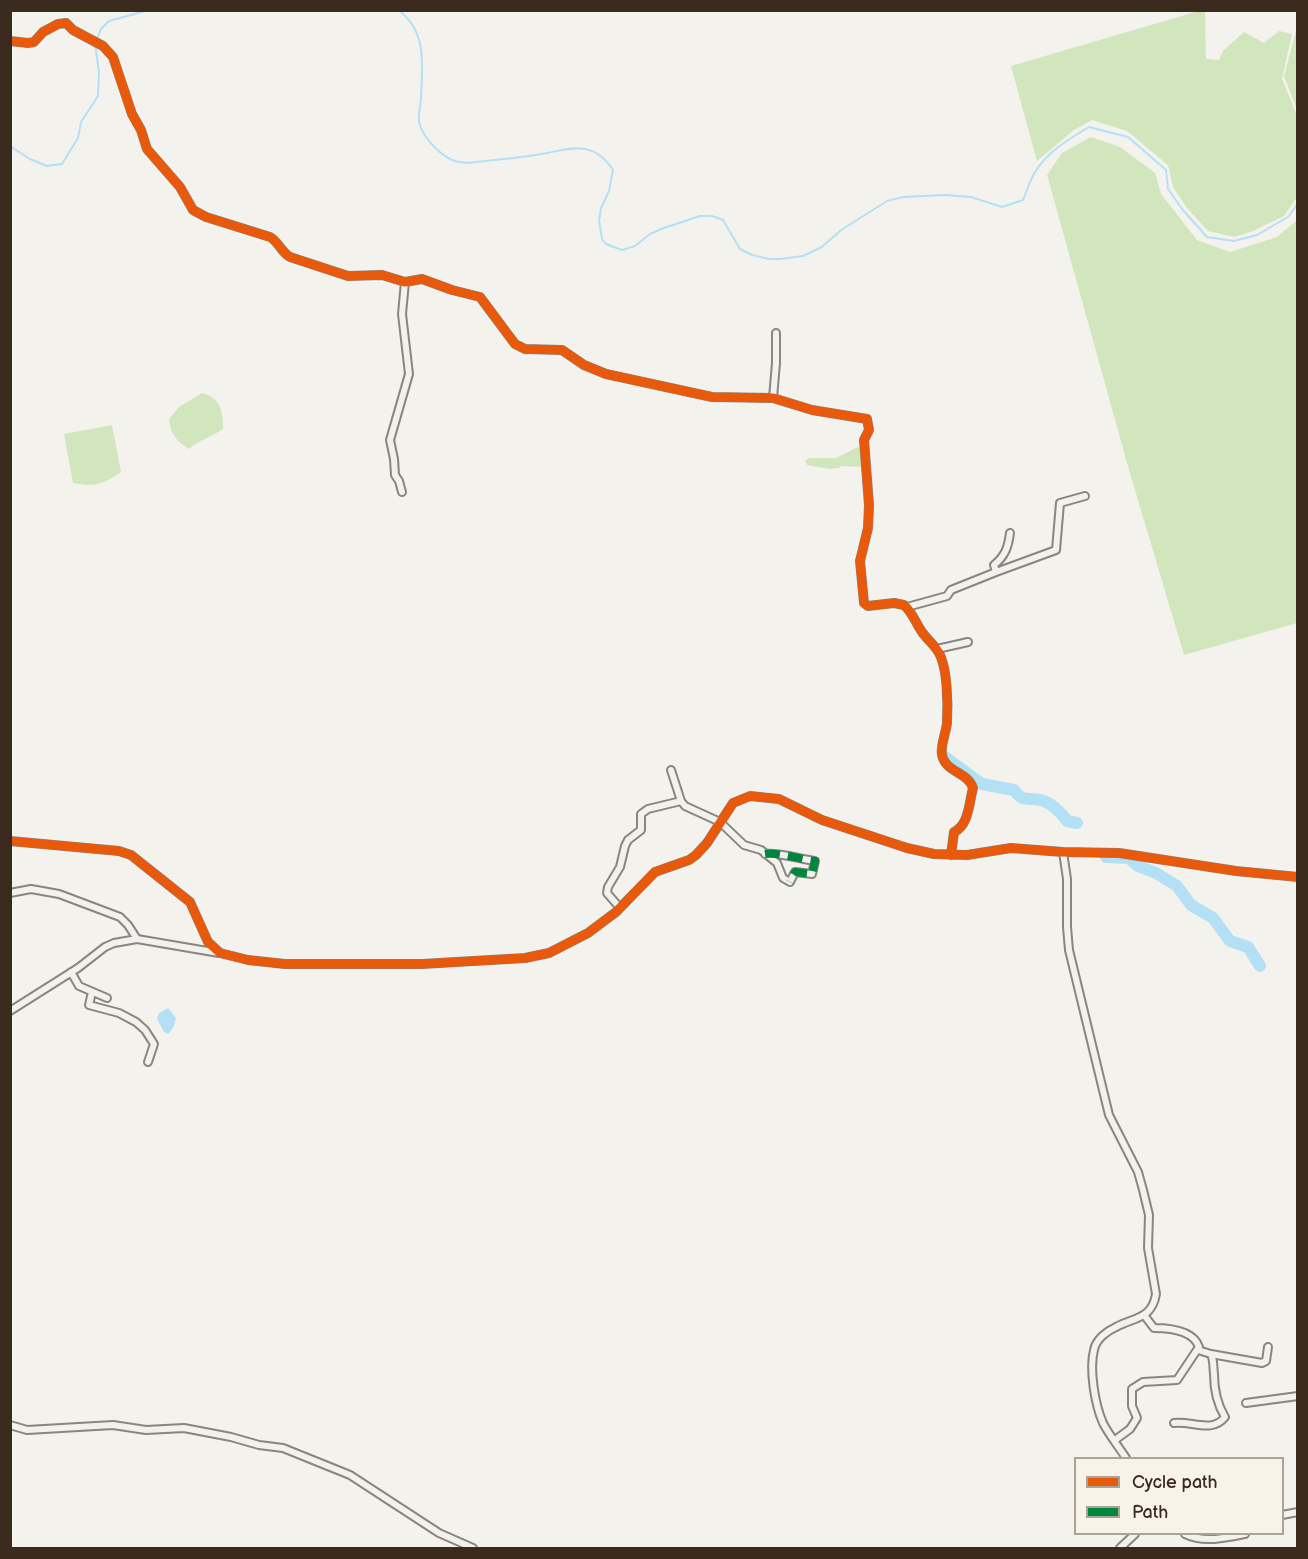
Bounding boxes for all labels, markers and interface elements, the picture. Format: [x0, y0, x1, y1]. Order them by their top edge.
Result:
legend [1074, 1457, 1284, 1535]
text: Cycle path [1132, 1472, 1218, 1493]
text: Path [1132, 1502, 1168, 1523]

